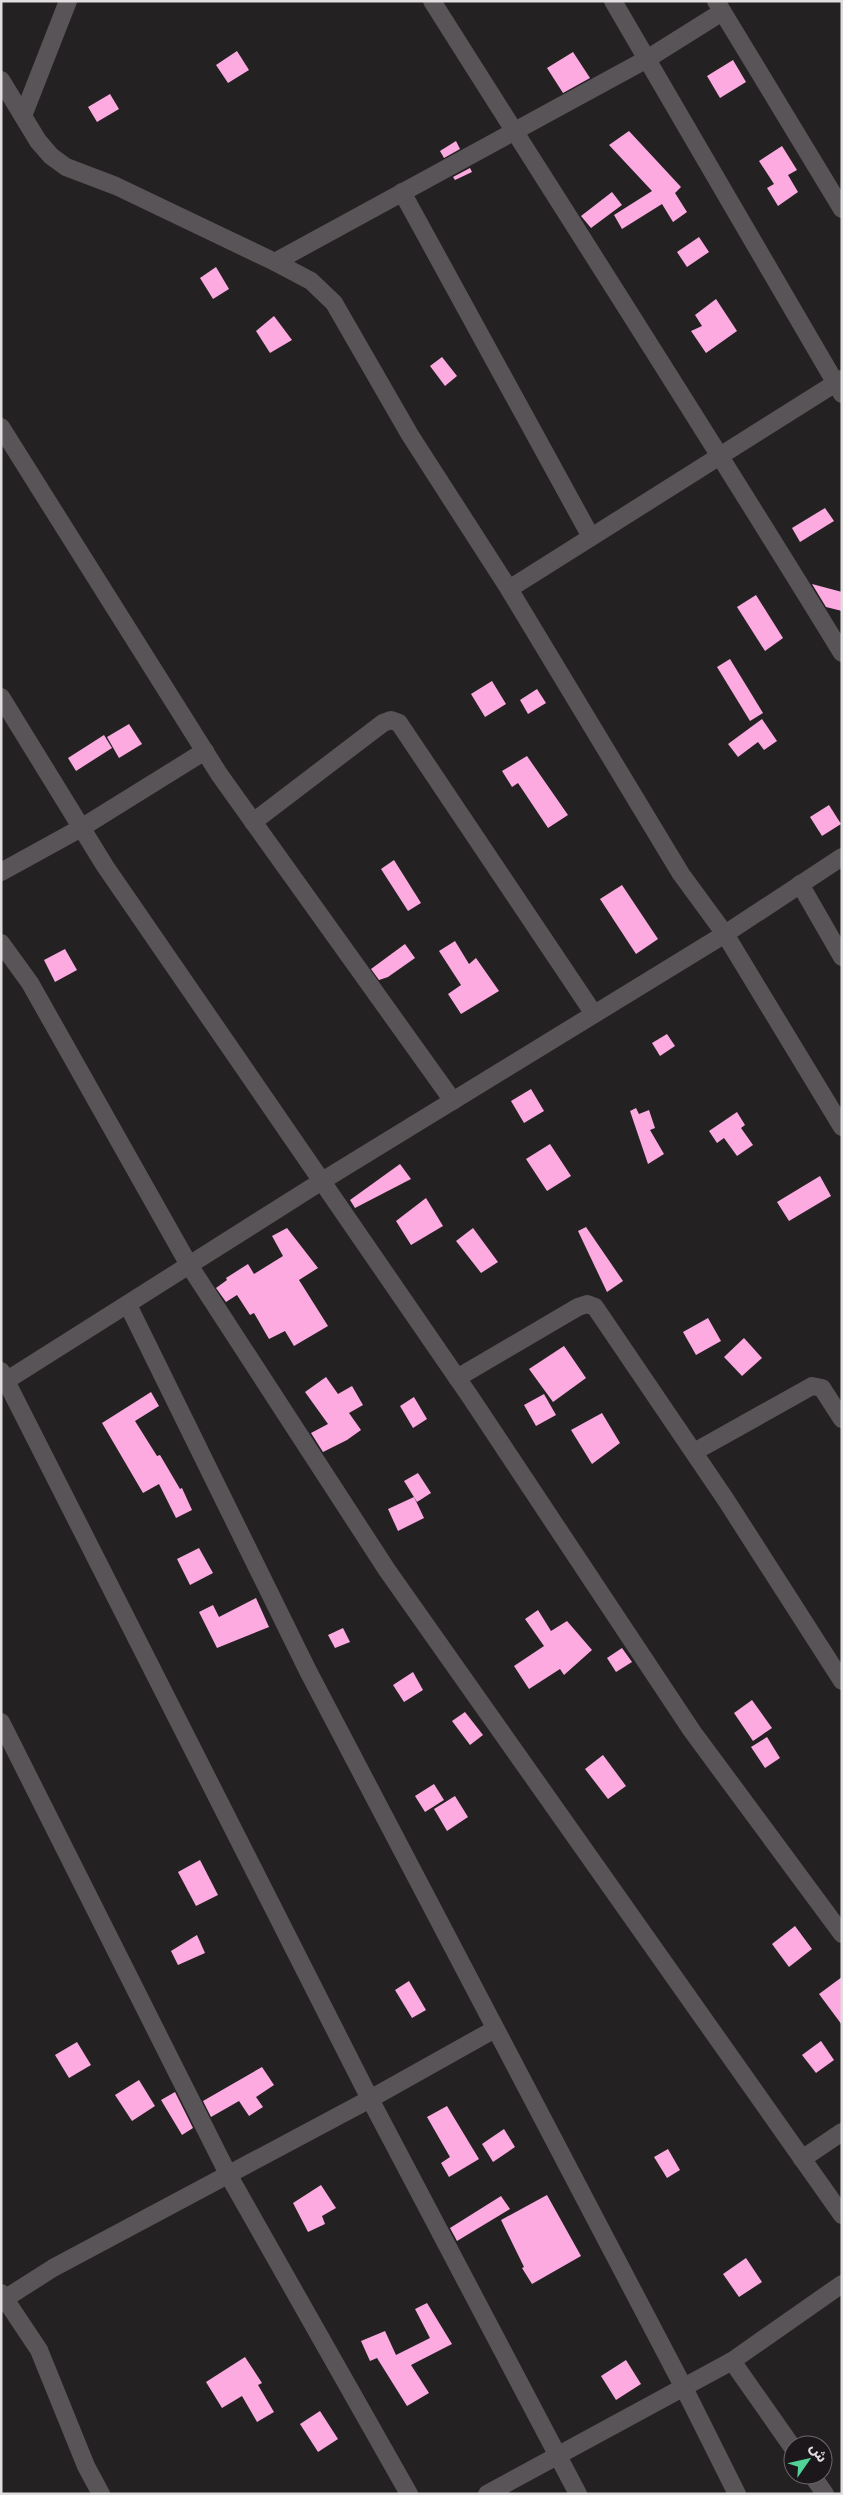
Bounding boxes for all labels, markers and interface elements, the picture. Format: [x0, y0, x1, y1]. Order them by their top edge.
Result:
north arrow [783, 2435, 833, 2485]
text: ش [806, 2440, 832, 2466]

